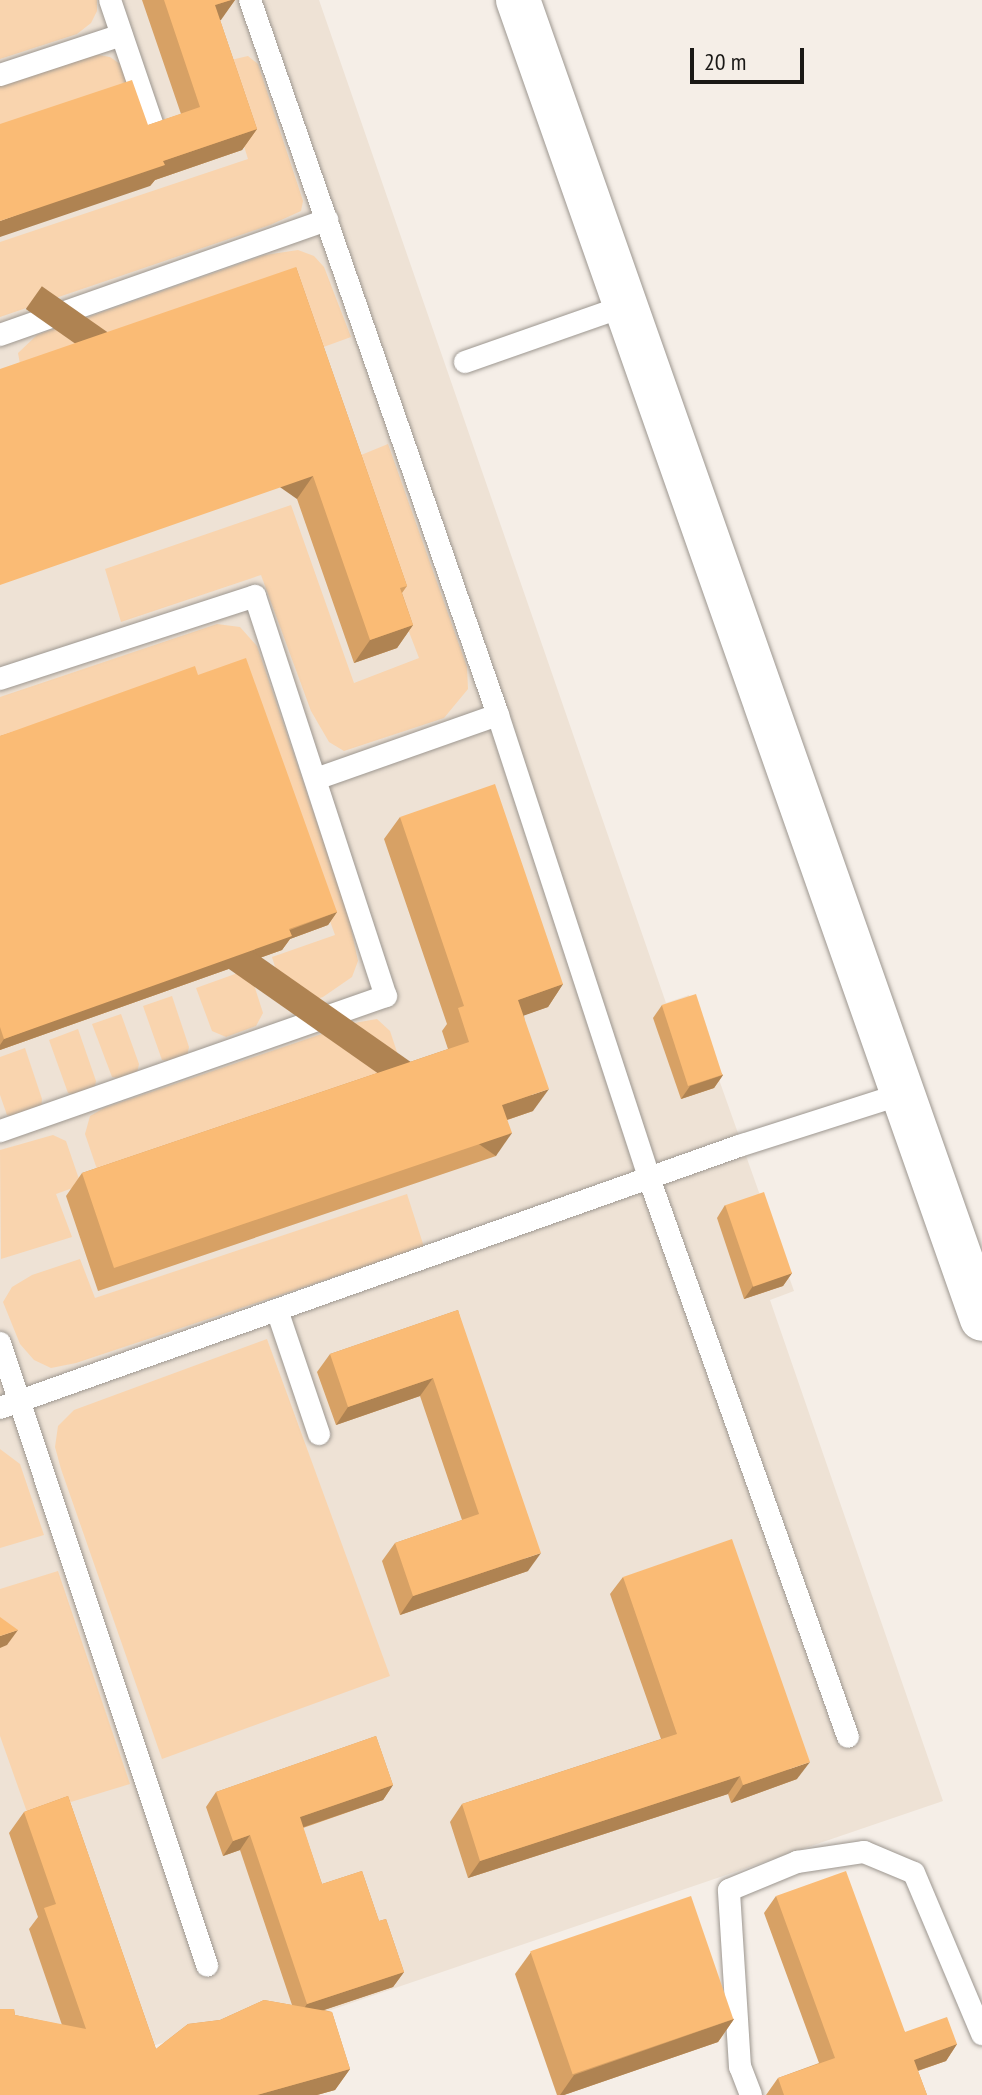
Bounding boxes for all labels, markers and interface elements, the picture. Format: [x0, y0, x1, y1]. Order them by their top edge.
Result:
scale bar [694, 32, 808, 82]
text: 20 m [704, 46, 746, 77]

